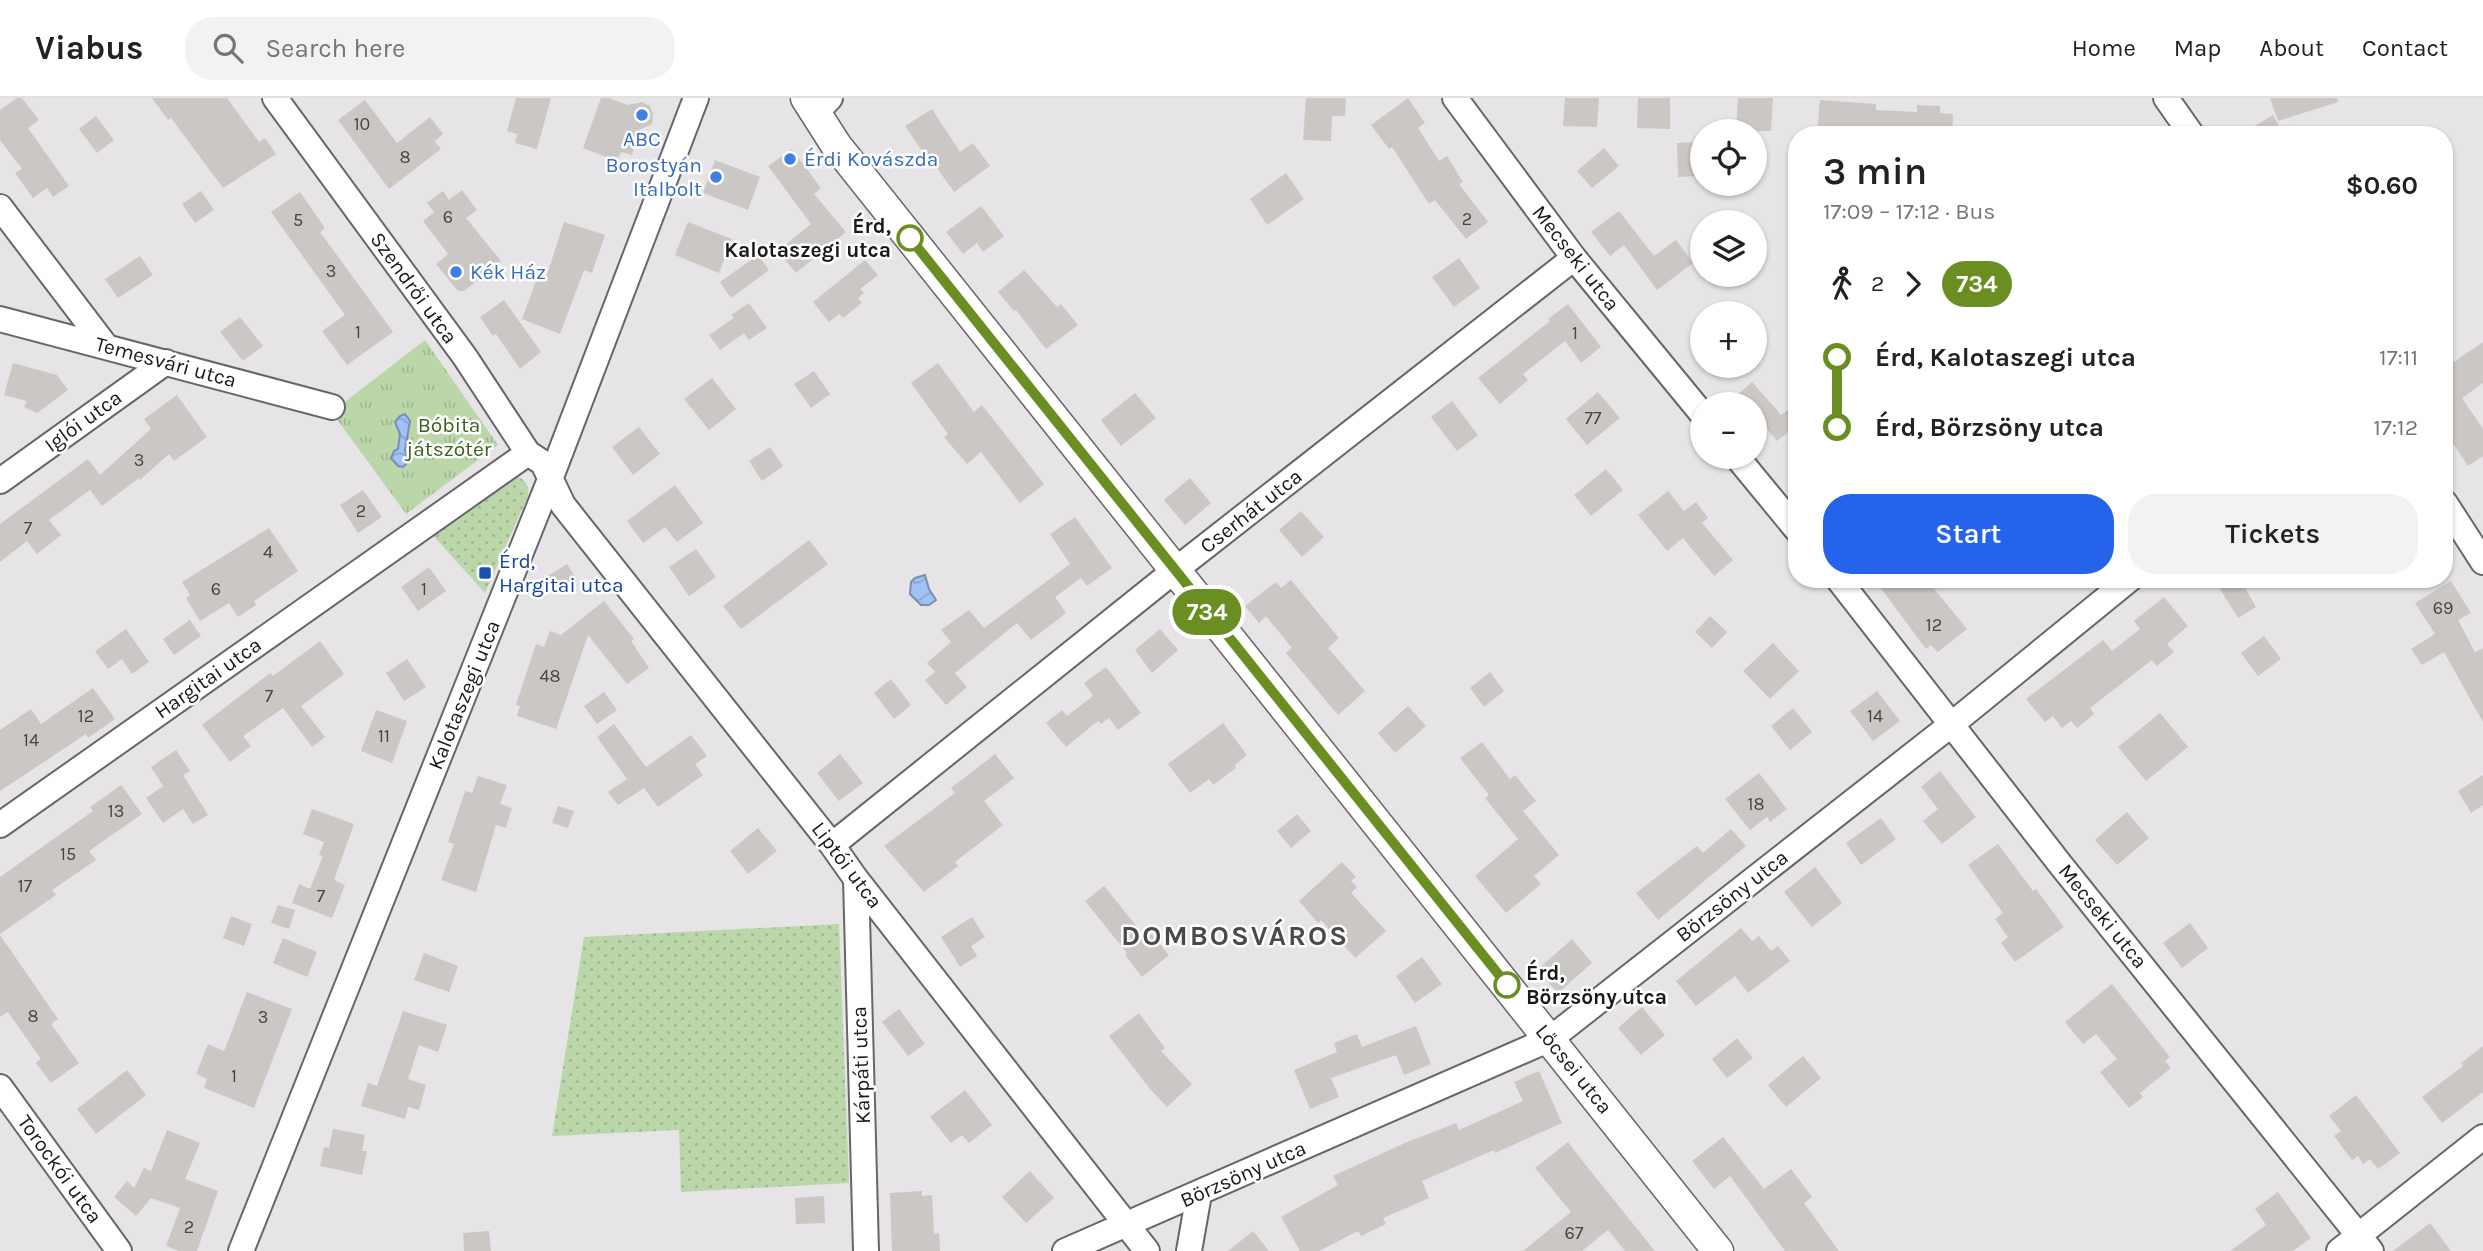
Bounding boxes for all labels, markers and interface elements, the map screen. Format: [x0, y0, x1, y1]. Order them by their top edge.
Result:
search box [185, 17, 675, 80]
text: Viabus [35, 29, 143, 67]
icon: search [209, 29, 247, 67]
text: Search here [265, 33, 405, 64]
text: Home [2072, 34, 2136, 62]
text: Map [2174, 34, 2221, 62]
text: About [2259, 34, 2324, 62]
text: Contact [2362, 34, 2448, 62]
marker: ABC [634, 107, 650, 123]
house number: 10 [354, 113, 370, 135]
map controls [1690, 119, 1767, 469]
button: locate [1690, 119, 1767, 196]
place label: ABC [623, 127, 661, 151]
house number: 8 [399, 146, 411, 168]
place label: Érdi Kovászda [804, 147, 938, 171]
text: 3 min [1823, 149, 1927, 194]
marker: Érdi Kovászda [782, 151, 798, 167]
place label: Borostyán Italbolt [605, 153, 702, 201]
marker: Borostyán Italbolt [708, 169, 724, 185]
text: $0.60 [2346, 170, 2418, 201]
text: 17:09 – 17:12 · Bus [1823, 198, 1995, 225]
street label: Mecseki utca [1527, 200, 1625, 316]
house number: 6 [443, 206, 453, 228]
house number: 2 [1462, 208, 1472, 230]
house number: 5 [293, 209, 303, 231]
button: layers [1690, 210, 1767, 287]
place label: Érd, Kalotaszegi utca [724, 212, 891, 262]
marker: Érd, Kalotaszegi utca [897, 225, 923, 251]
street label: Szendrői utca [366, 228, 462, 348]
house number: 3 [326, 260, 336, 282]
place label: Kék Ház [470, 260, 546, 284]
marker: Kék Ház [448, 264, 464, 280]
icon: walk [1823, 265, 1861, 303]
icon: forward [1894, 265, 1932, 303]
text: 2 [1871, 270, 1884, 297]
text: 734 [1956, 270, 1998, 298]
button: + [1690, 301, 1767, 378]
house number: 1 [355, 321, 361, 343]
house number: 1 [1572, 322, 1578, 344]
street label: Temesvári utca [93, 332, 239, 392]
text: Érd, Kalotaszegi utca [1875, 342, 2136, 373]
text: 17:11 [2379, 344, 2418, 371]
street label: Iglói utca [40, 385, 126, 457]
button: − [1690, 392, 1767, 469]
house number: 77 [1585, 407, 1602, 429]
text: Érd, Börzsöny utca [1875, 412, 2104, 443]
park label: Bóbita játszótér [405, 413, 492, 461]
text: 17:12 [2373, 414, 2418, 441]
house number: 3 [134, 449, 144, 471]
street label: Cserhát utca [1195, 464, 1307, 558]
button: Start [1823, 494, 2114, 574]
button: Tickets [2128, 494, 2418, 574]
house number: 2 [356, 500, 366, 522]
house number: 7 [24, 517, 33, 539]
house number: 4 [263, 541, 273, 563]
place label: Érd, Hargitai utca [499, 549, 624, 597]
marker: Érd, Hargitai utca [477, 565, 493, 581]
house number: 6 [211, 578, 221, 600]
house number: 1 [421, 578, 427, 600]
line badge: 734 [1167, 589, 1247, 635]
house number: 69 [2433, 597, 2453, 619]
text: 734 [1186, 598, 1228, 626]
house number: 12 [1926, 614, 1942, 636]
street label: Kalotaszegi utca [423, 617, 505, 773]
street label: Hargitai utca [150, 632, 266, 724]
house number: 48 [539, 665, 561, 687]
house number: 7 [265, 685, 274, 707]
house number: 12 [78, 705, 94, 727]
house number: 14 [1867, 705, 1883, 727]
house number: 11 [378, 725, 390, 747]
house number: 14 [23, 729, 39, 751]
house number: 18 [1747, 793, 1765, 815]
house number: 13 [108, 800, 124, 822]
street label: Liptói utca [807, 817, 887, 913]
house number: 15 [60, 843, 76, 865]
street label: Börzsöny utca [1671, 845, 1793, 947]
street label: Mecseki utca [2054, 859, 2152, 973]
house number: 17 [18, 875, 33, 897]
house number: 7 [317, 885, 326, 907]
district label: DOMBOSVÁROS [1121, 918, 1349, 952]
place label: Érd, Börzsöny utca [1526, 959, 1667, 1009]
marker: Érd, Börzsöny utca [1494, 972, 1520, 998]
house number: 8 [27, 1005, 39, 1027]
house number: 3 [258, 1006, 268, 1028]
street label: Kárpáti utca [847, 1006, 875, 1124]
street label: Lőcsei utca [1531, 1019, 1617, 1119]
house number: 1 [231, 1065, 237, 1087]
street label: Torockói utca [13, 1110, 107, 1228]
street label: Börzsöny utca [1176, 1136, 1310, 1212]
house number: 2 [184, 1216, 194, 1238]
house number: 67 [1565, 1222, 1584, 1244]

